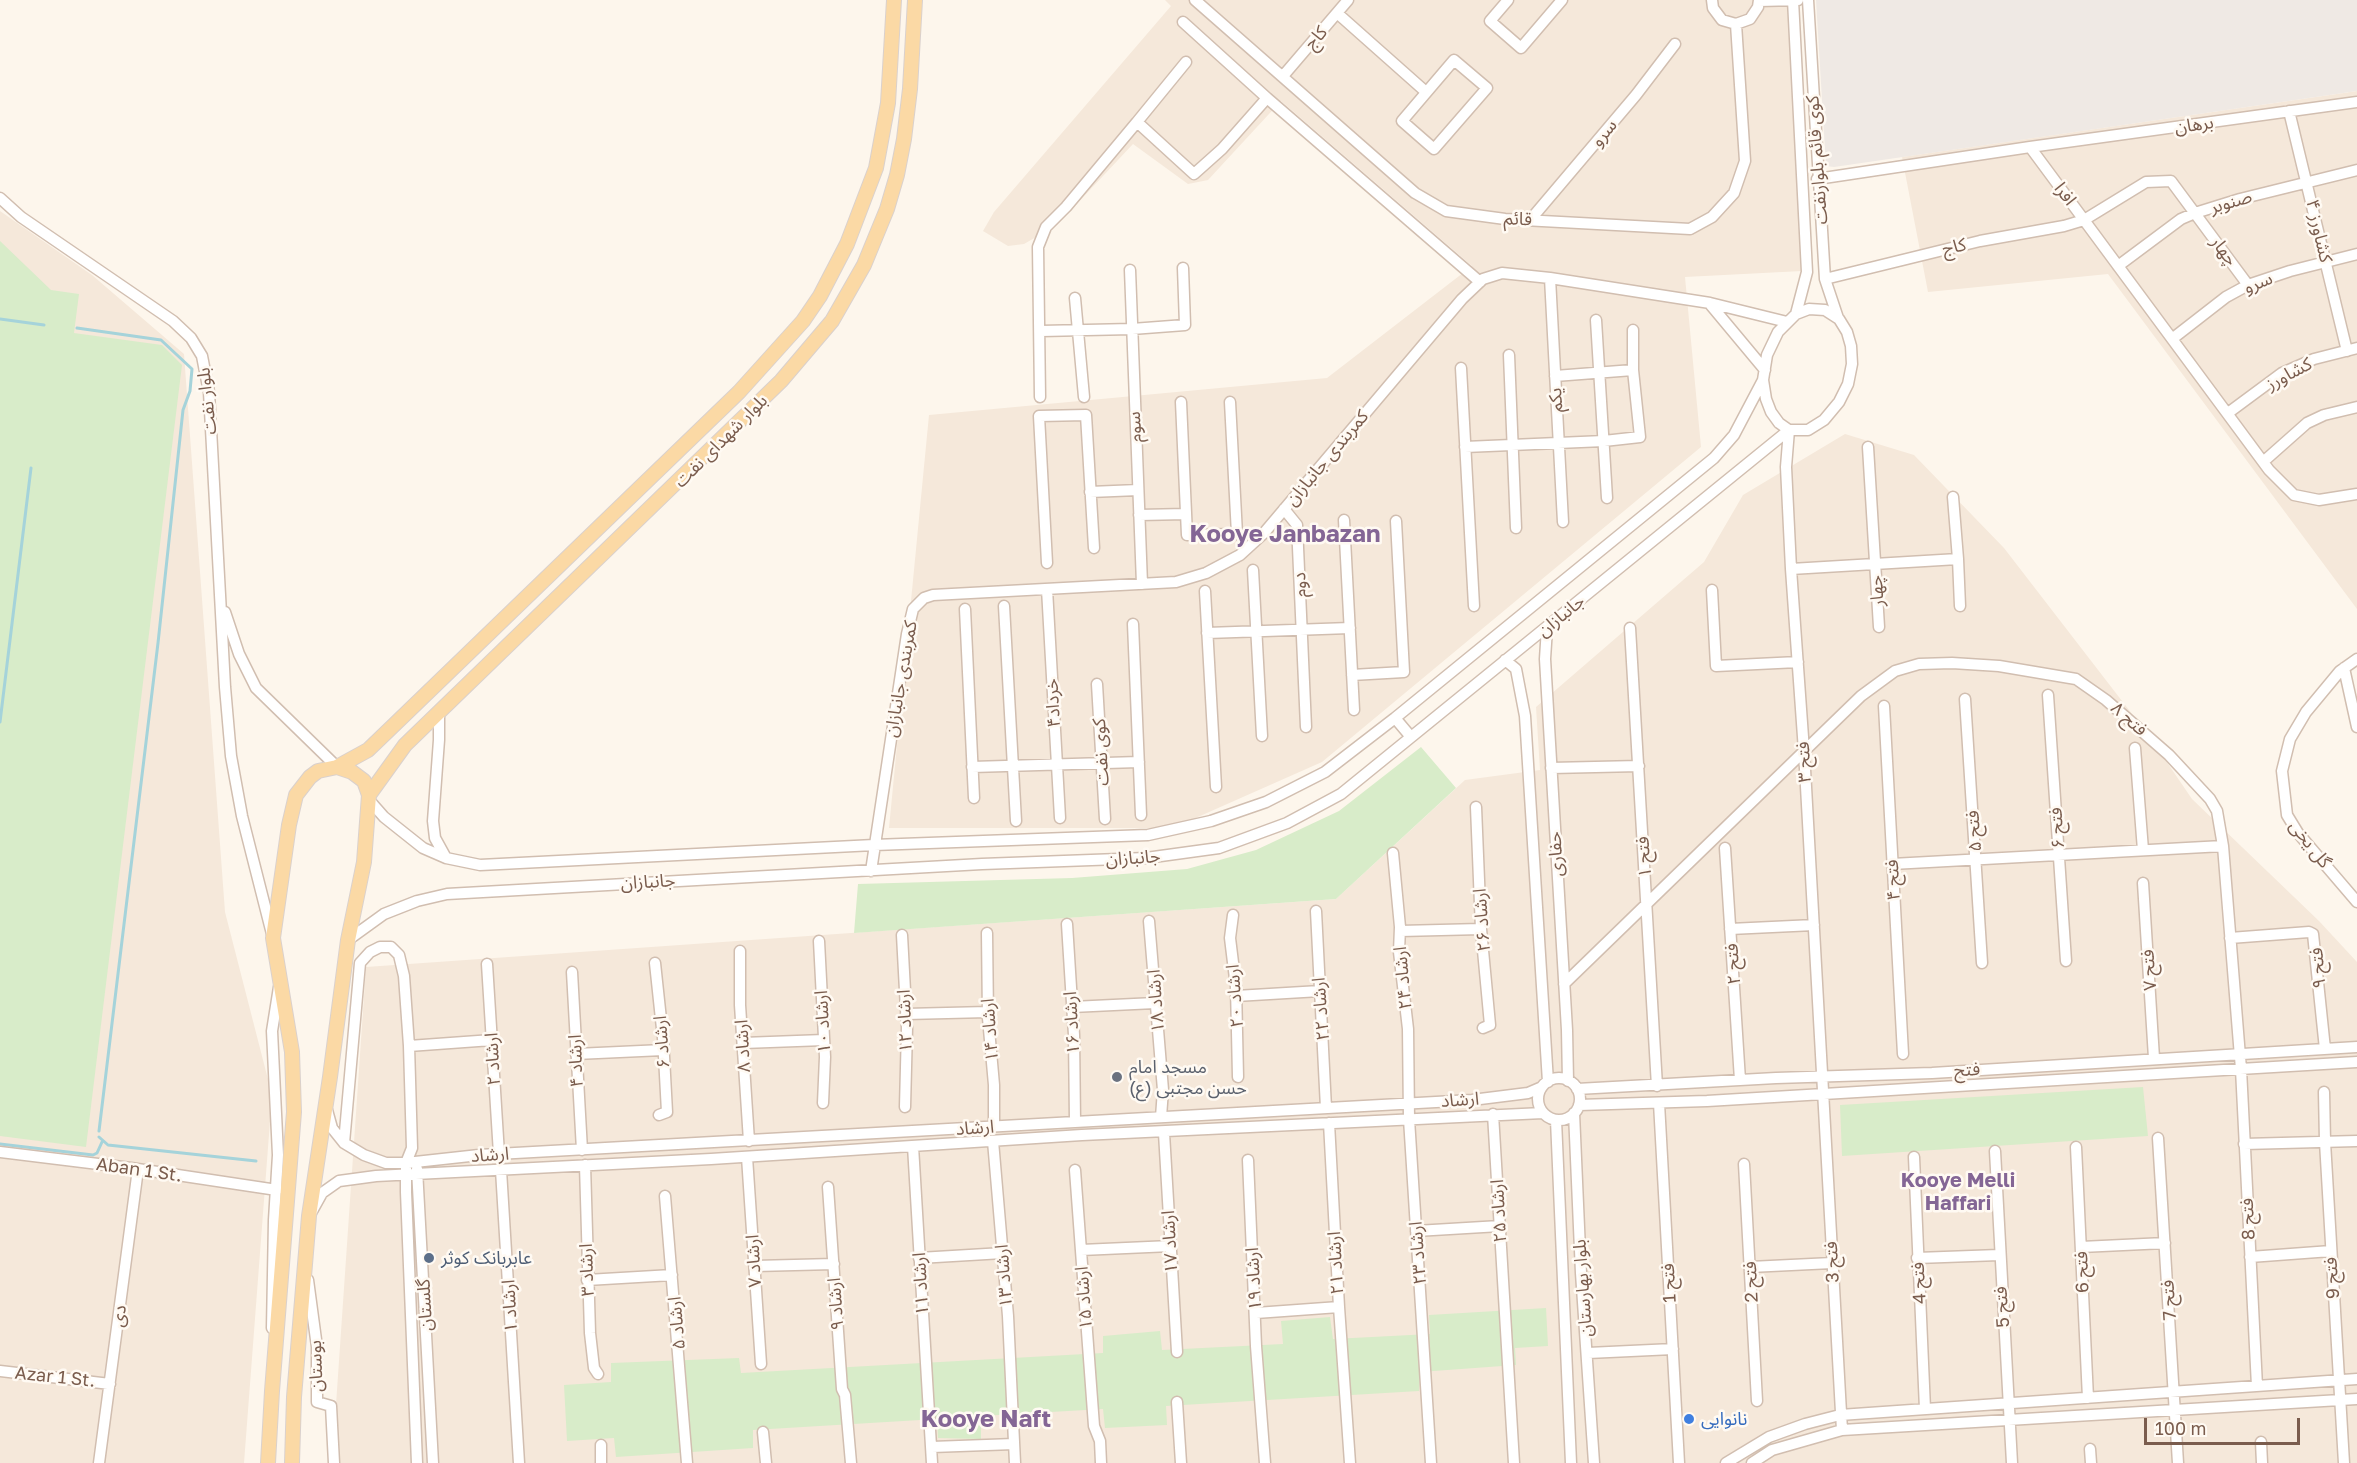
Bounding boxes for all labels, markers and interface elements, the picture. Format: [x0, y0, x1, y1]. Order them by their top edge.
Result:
street label: کاج [1300, 22, 1332, 54]
street label: کوی قائم بلوارنفت [1802, 95, 1832, 225]
street label: برهان [2173, 112, 2215, 138]
street label: سرو [1586, 115, 1622, 151]
street label: افرا [2049, 178, 2081, 210]
street label: صنوبر [2207, 186, 2255, 218]
street label: کشاورز ۴ [2301, 197, 2337, 265]
street label: قائم [1503, 207, 1533, 231]
street label: چهار [2206, 232, 2242, 270]
street label: کاج [1940, 234, 1968, 260]
street label: سرو [2240, 268, 2276, 298]
street label: کشاورز [2262, 353, 2316, 395]
street label: بلوار نفت [193, 366, 221, 436]
street label: یکم [1545, 387, 1567, 413]
street label: بلوار شهدای نفت [670, 390, 772, 492]
street label: کمربندی جانبازان [1281, 406, 1373, 510]
street label: سوم [1123, 411, 1147, 443]
district label: Kooye Janbazan [1190, 520, 1380, 548]
street label: دوم [1289, 572, 1311, 598]
street label: چهار [1865, 574, 1889, 608]
street label: جانبازان [1533, 590, 1589, 642]
street label: کمربندی جانبازان [880, 619, 922, 739]
street label: خرداد۴ [1041, 678, 1065, 728]
street label: فتح ۸ [2106, 697, 2152, 741]
street label: کوی نفت [1088, 718, 1114, 786]
street label: فتح ۳ [1792, 741, 1816, 783]
street label: فتح ۶ [2045, 807, 2069, 849]
street label: فتح ۵ [1962, 810, 1986, 852]
street label: گل یخی [2285, 816, 2335, 872]
street label: حفاری [1544, 831, 1568, 877]
street label: فتح ۱ [1632, 836, 1656, 878]
street label: جانبازان [1105, 845, 1161, 871]
street label: فتح ۴ [1881, 859, 1905, 901]
street label: جانبازان [620, 870, 676, 894]
street label: ارشاد ۲۶ [1469, 888, 1495, 952]
street label: فتح ۲ [1721, 943, 1745, 985]
street label: ارشاد ۲۴ [1389, 945, 1417, 1011]
street label: فتح ۹ [2305, 947, 2331, 989]
street label: فتح ۷ [2137, 949, 2161, 991]
street label: ارشاد ۲۰ [1222, 964, 1248, 1028]
street label: ارشاد ۱۸ [1143, 969, 1169, 1033]
street label: ارشاد ۲۲ [1308, 977, 1334, 1041]
street label: ارشاد ۱۲ [893, 989, 917, 1053]
street label: ارشاد ۱۰ [811, 990, 835, 1054]
street label: ارشاد ۱۶ [1060, 991, 1084, 1055]
street label: ارشاد ۱۴ [977, 998, 1003, 1062]
street label: ارشاد ۶ [649, 1015, 675, 1069]
street label: ارشاد ۸ [731, 1019, 755, 1073]
street label: ارشاد ۲ [481, 1032, 505, 1086]
street label: ارشاد ۴ [564, 1034, 588, 1088]
place label: مسجد امام حسن مجتبی (ع) [1129, 1056, 1247, 1098]
street label: فتح [1953, 1058, 1981, 1082]
marker: مسجد امام حسن مجتبی (ع) [1110, 1070, 1124, 1084]
street label: ارشاد [1440, 1088, 1480, 1112]
street label: ارشاد [955, 1116, 995, 1140]
street label: ارشاد [470, 1143, 510, 1167]
street label: Aban 1 St. [95, 1153, 183, 1187]
district label: Kooye Melli Haffari [1901, 1169, 2015, 1216]
street label: ارشاد ۲۵ [1487, 1179, 1511, 1243]
street label: فتح 8 [2236, 1198, 2260, 1240]
street label: ارشاد ۱۷ [1158, 1210, 1182, 1274]
street label: ارشاد ۲۳ [1405, 1221, 1431, 1285]
street label: ارشاد ۲۱ [1324, 1231, 1348, 1295]
street label: ارشاد ۷ [742, 1234, 766, 1288]
street label: بلوار بهارستان [1569, 1238, 1597, 1338]
street label: فتح 3 [1820, 1241, 1844, 1283]
street label: ارشاد ۳ [575, 1243, 599, 1297]
street label: ارشاد ۱۳ [991, 1244, 1017, 1308]
place label: عابربانک کوثر [441, 1247, 532, 1269]
street label: ارشاد ۱۹ [1242, 1247, 1266, 1311]
marker: عابربانک کوثر [422, 1251, 436, 1265]
street label: فتح 6 [2070, 1251, 2094, 1293]
street label: ارشاد ۱۱ [909, 1252, 933, 1316]
street label: فتح 9 [2320, 1256, 2344, 1300]
street label: فتح 2 [1739, 1261, 1763, 1303]
street label: فتح 4 [1907, 1262, 1931, 1304]
street label: فتح 1 [1657, 1263, 1681, 1303]
street label: ارشاد ۱۵ [1071, 1266, 1097, 1330]
street label: ارشاد ۹ [823, 1277, 849, 1331]
street label: گلستان [413, 1278, 437, 1332]
street label: ارشاد ۱ [498, 1279, 522, 1333]
street label: فتح 7 [2157, 1279, 2181, 1321]
street label: فتح 5 [1990, 1286, 2014, 1328]
street label: ارشاد ۵ [664, 1296, 690, 1350]
street label: دی [107, 1304, 131, 1328]
street label: بوستان [304, 1340, 328, 1392]
street label: Azar 1 St. [14, 1362, 96, 1392]
district label: Kooye Naft [921, 1405, 1051, 1433]
scale bar [2147, 1406, 2303, 1444]
place label: نانوايى [1701, 1408, 1747, 1430]
marker: نانوايى [1682, 1412, 1696, 1426]
text: 100 m [2155, 1417, 2206, 1439]

